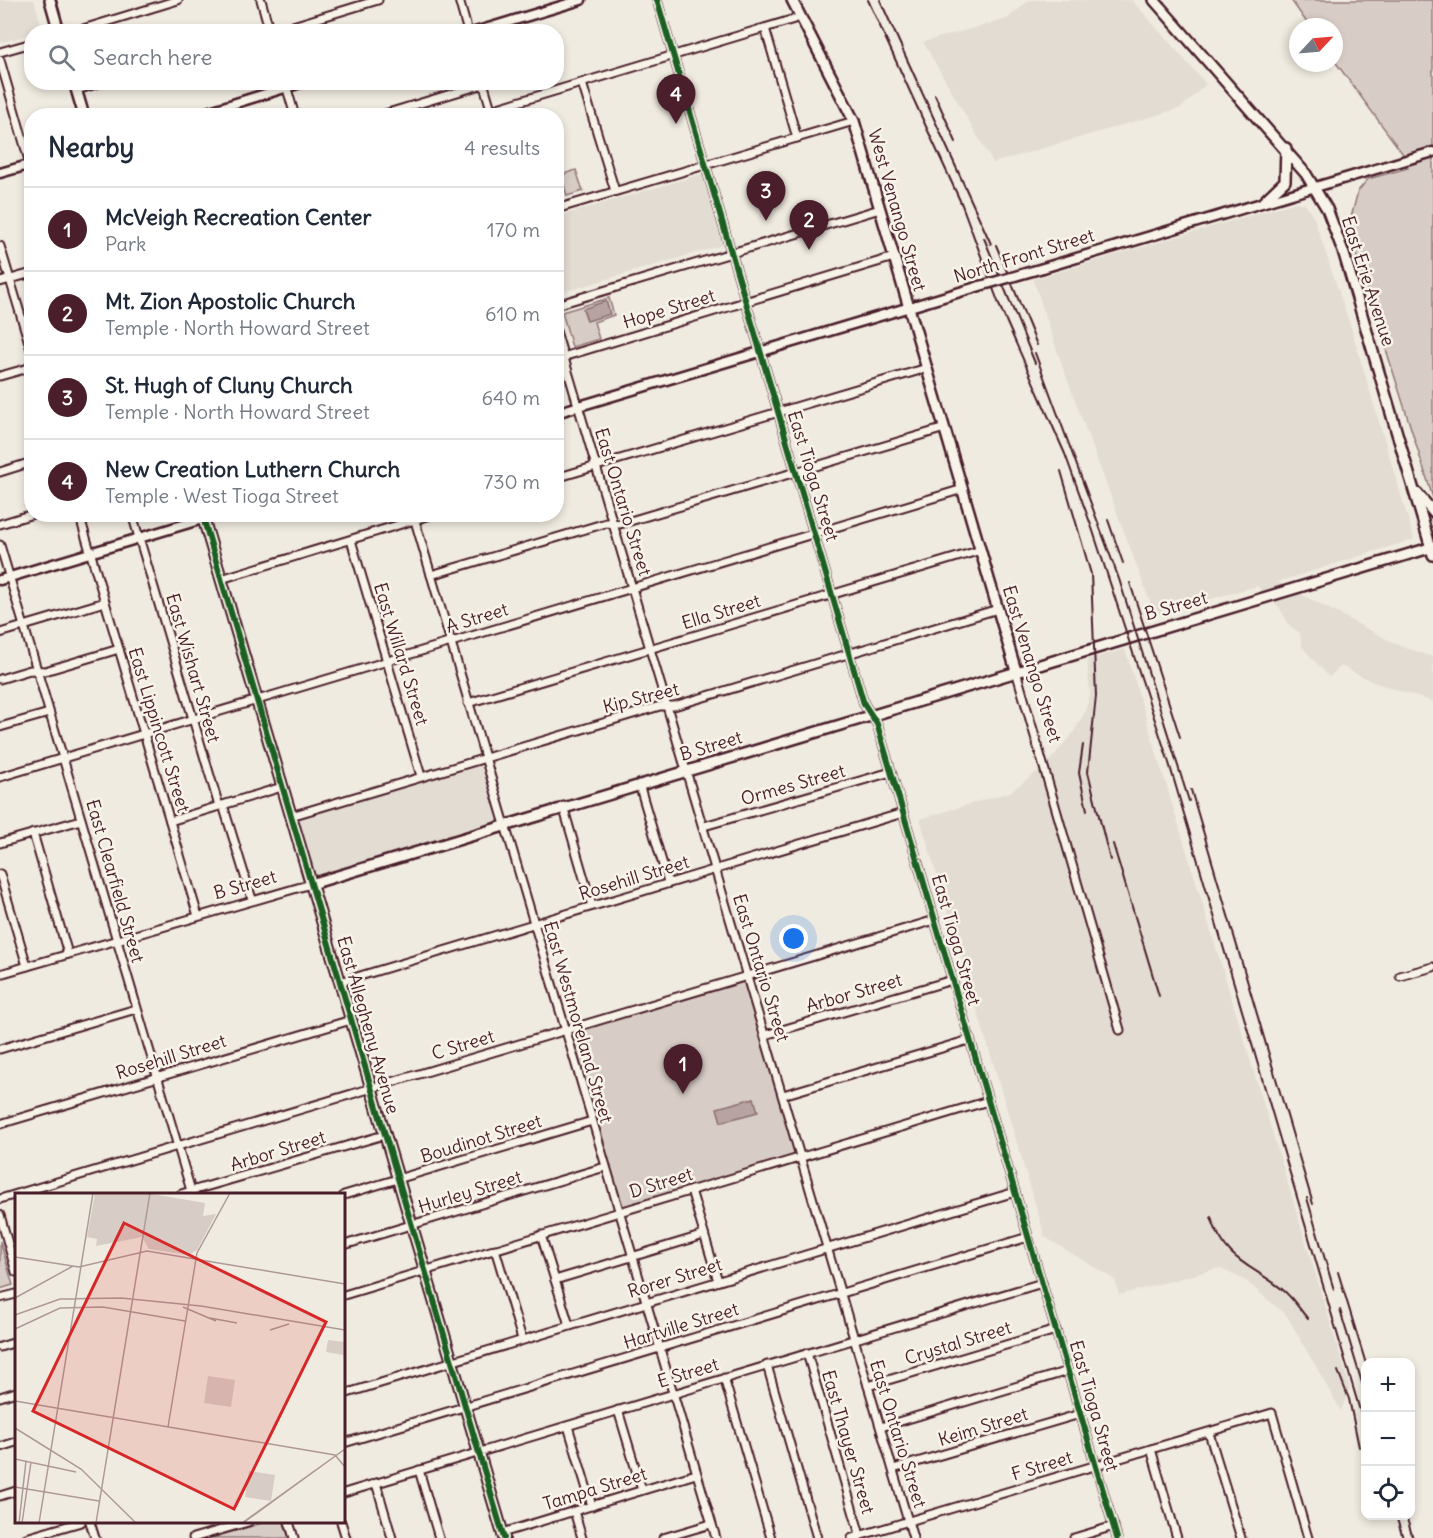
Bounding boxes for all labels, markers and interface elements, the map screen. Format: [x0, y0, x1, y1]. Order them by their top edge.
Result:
north arrow [1289, 18, 1343, 72]
search box [24, 24, 564, 90]
icon: search [45, 41, 78, 74]
text: Search here [93, 43, 212, 71]
pin: 4 [656, 74, 696, 124]
street label: West Venango Street [863, 126, 932, 294]
text: Nearby [48, 131, 134, 164]
text: 4 results [464, 135, 540, 160]
pin: 3 [746, 172, 786, 221]
pin: 2 [790, 200, 828, 250]
text: McVeigh Recreation Center [105, 203, 371, 231]
street label: East Erie Avenue [1337, 213, 1400, 349]
text: 1 [64, 217, 71, 242]
text: 170 m [487, 217, 540, 242]
street label: North Front Street [951, 223, 1097, 288]
text: Park [105, 231, 146, 256]
street label: Hope Street [620, 284, 718, 333]
text: Mt. Zion Apostolic Church [105, 287, 355, 315]
text: 2 [62, 301, 73, 326]
text: 610 m [485, 301, 540, 326]
text: Temple · North Howard Street [105, 315, 370, 340]
text: St. Hugh of Cluny Church [105, 371, 353, 399]
text: 3 [62, 385, 73, 410]
text: 640 m [481, 385, 540, 410]
text: Temple · North Howard Street [105, 399, 370, 424]
street label: East Tioga Street [783, 408, 844, 544]
street label: East Ontario Street [590, 425, 657, 579]
text: New Creation Luthern Church [105, 455, 400, 483]
text: 4 [62, 469, 73, 494]
text: 730 m [483, 469, 540, 494]
text: Temple · West Tioga Street [105, 483, 339, 508]
street label: East Willard Street [369, 580, 434, 728]
street label: East Venango Street [998, 583, 1067, 745]
street label: B Street [1142, 586, 1210, 625]
street label: Ella Street [679, 589, 763, 634]
street label: East Wishart Street [161, 591, 226, 745]
street label: A Street [443, 597, 511, 638]
street label: East Lippincott Street [123, 645, 196, 815]
street label: Kip Street [600, 677, 681, 718]
street label: B Street [677, 725, 745, 766]
street label: Ormes Street [738, 759, 848, 810]
street label: East Clearfield Street [81, 797, 150, 965]
street label: Rosehill Street [576, 850, 692, 905]
street label: B Street [211, 865, 279, 904]
street label: East Tioga Street [927, 872, 986, 1008]
street label: East Ontario Street [728, 891, 795, 1045]
street label: East Westmoreland Street [539, 918, 618, 1125]
your location [779, 924, 808, 953]
street label: East Allegheny Avenue [332, 933, 405, 1116]
street label: Arbor Street [803, 968, 904, 1017]
street label: C Street [429, 1024, 497, 1065]
street label: Rosehill Street [113, 1029, 229, 1084]
pin: 1 [664, 1044, 702, 1094]
street label: Boudinot Street [417, 1109, 544, 1168]
street label: Arbor Street [227, 1125, 328, 1176]
street label: D Street [626, 1162, 695, 1203]
street label: Hurley Street [415, 1165, 524, 1218]
inset map [15, 1193, 345, 1523]
street label: Rorer Street [625, 1252, 725, 1303]
street label: Hartville Street [620, 1297, 741, 1354]
street label: Crystal Street [902, 1315, 1014, 1370]
street label: East Tioga Street [1065, 1338, 1124, 1474]
street label: E Street [654, 1352, 721, 1393]
street label: East Ontario Street [865, 1357, 932, 1511]
map controls [1361, 1358, 1415, 1520]
button: + [1361, 1358, 1415, 1412]
street label: East Thayer Street [817, 1367, 880, 1517]
street label: Keim Street [935, 1402, 1030, 1451]
button: − [1361, 1412, 1415, 1466]
street label: F Street [1009, 1445, 1075, 1486]
street label: Tampa Street [540, 1462, 649, 1515]
button: locate [1361, 1466, 1415, 1520]

